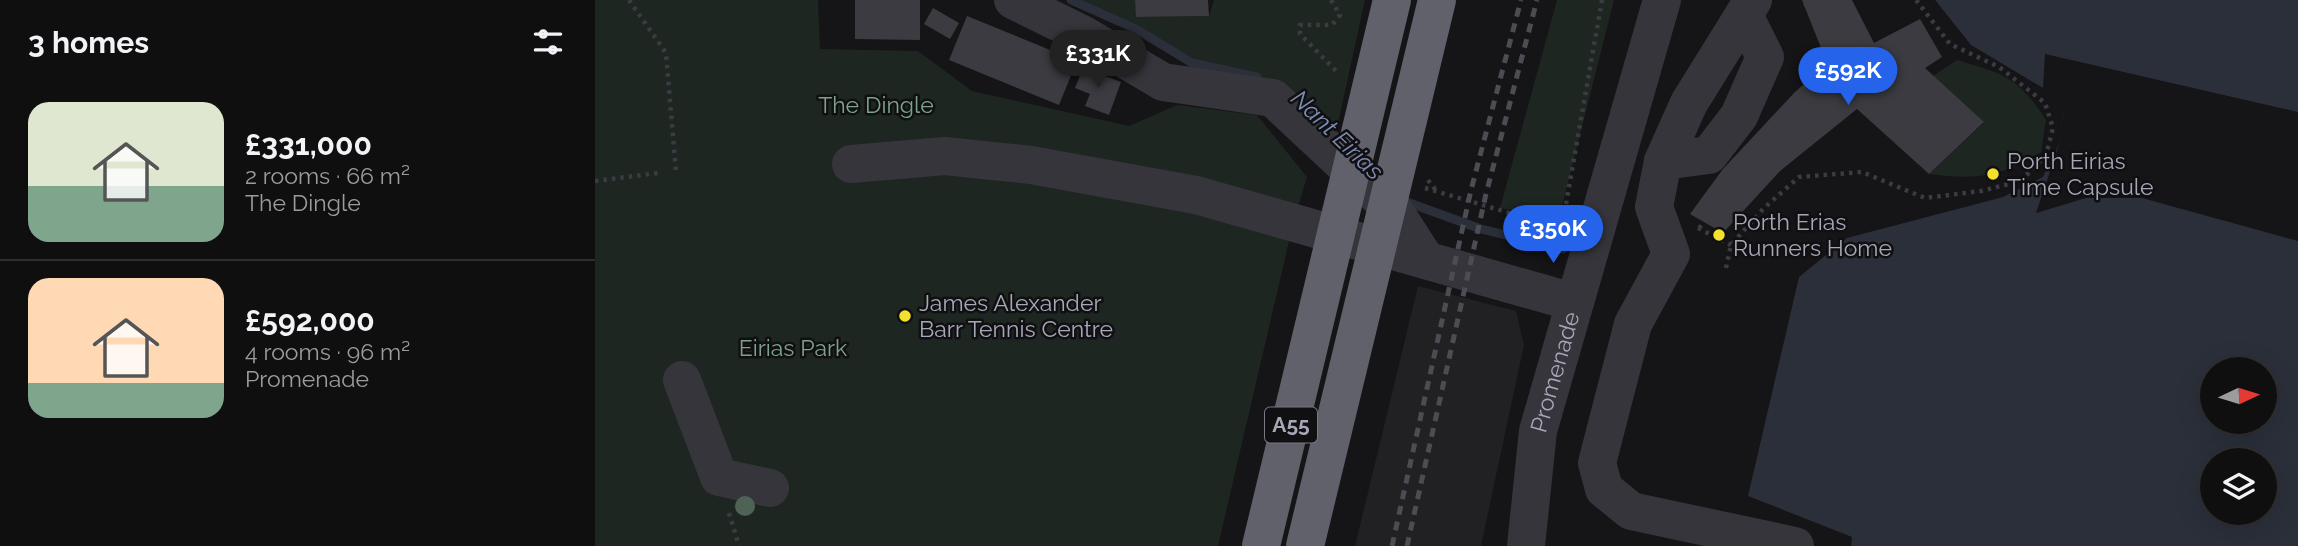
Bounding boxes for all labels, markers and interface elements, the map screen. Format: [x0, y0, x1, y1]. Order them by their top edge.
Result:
icon: filters [529, 23, 567, 61]
text: 3 homes [28, 25, 149, 60]
pin: £331K [1049, 31, 1147, 90]
text: £331K [1066, 39, 1130, 66]
pin: £592K [1799, 48, 1897, 107]
text: £592K [1814, 56, 1882, 83]
water label: Nant Eirias [1285, 84, 1389, 186]
park label: The Dingle [818, 91, 934, 118]
text: £331,000 [245, 127, 372, 162]
icon: home [84, 130, 168, 214]
place label: Porth Eirias Time Capsule [2007, 147, 2154, 200]
text: 2 rooms · 66 m² [245, 162, 410, 189]
marker: Porth Eirias Time Capsule [1985, 166, 2001, 182]
text: The Dingle [245, 189, 361, 216]
pin: £350K [1504, 205, 1602, 265]
place label: Porth Erias Runners Home [1733, 208, 1892, 261]
text: £350K [1519, 214, 1587, 241]
marker: Porth Erias Runners Home [1711, 227, 1727, 243]
place label: James Alexander Barr Tennis Centre [919, 289, 1113, 342]
text: £592,000 [245, 303, 375, 338]
icon: home [84, 306, 168, 390]
marker: James Alexander Barr Tennis Centre [897, 308, 913, 324]
street label: Promenade [1524, 308, 1585, 435]
park label: Eirias Park [739, 334, 847, 361]
text: 4 rooms · 96 m² [245, 338, 410, 365]
north arrow [2200, 357, 2277, 434]
map controls [2200, 357, 2277, 525]
text: Promenade [245, 365, 369, 392]
road number: A55 [1265, 408, 1317, 442]
button: layers [2200, 448, 2277, 525]

